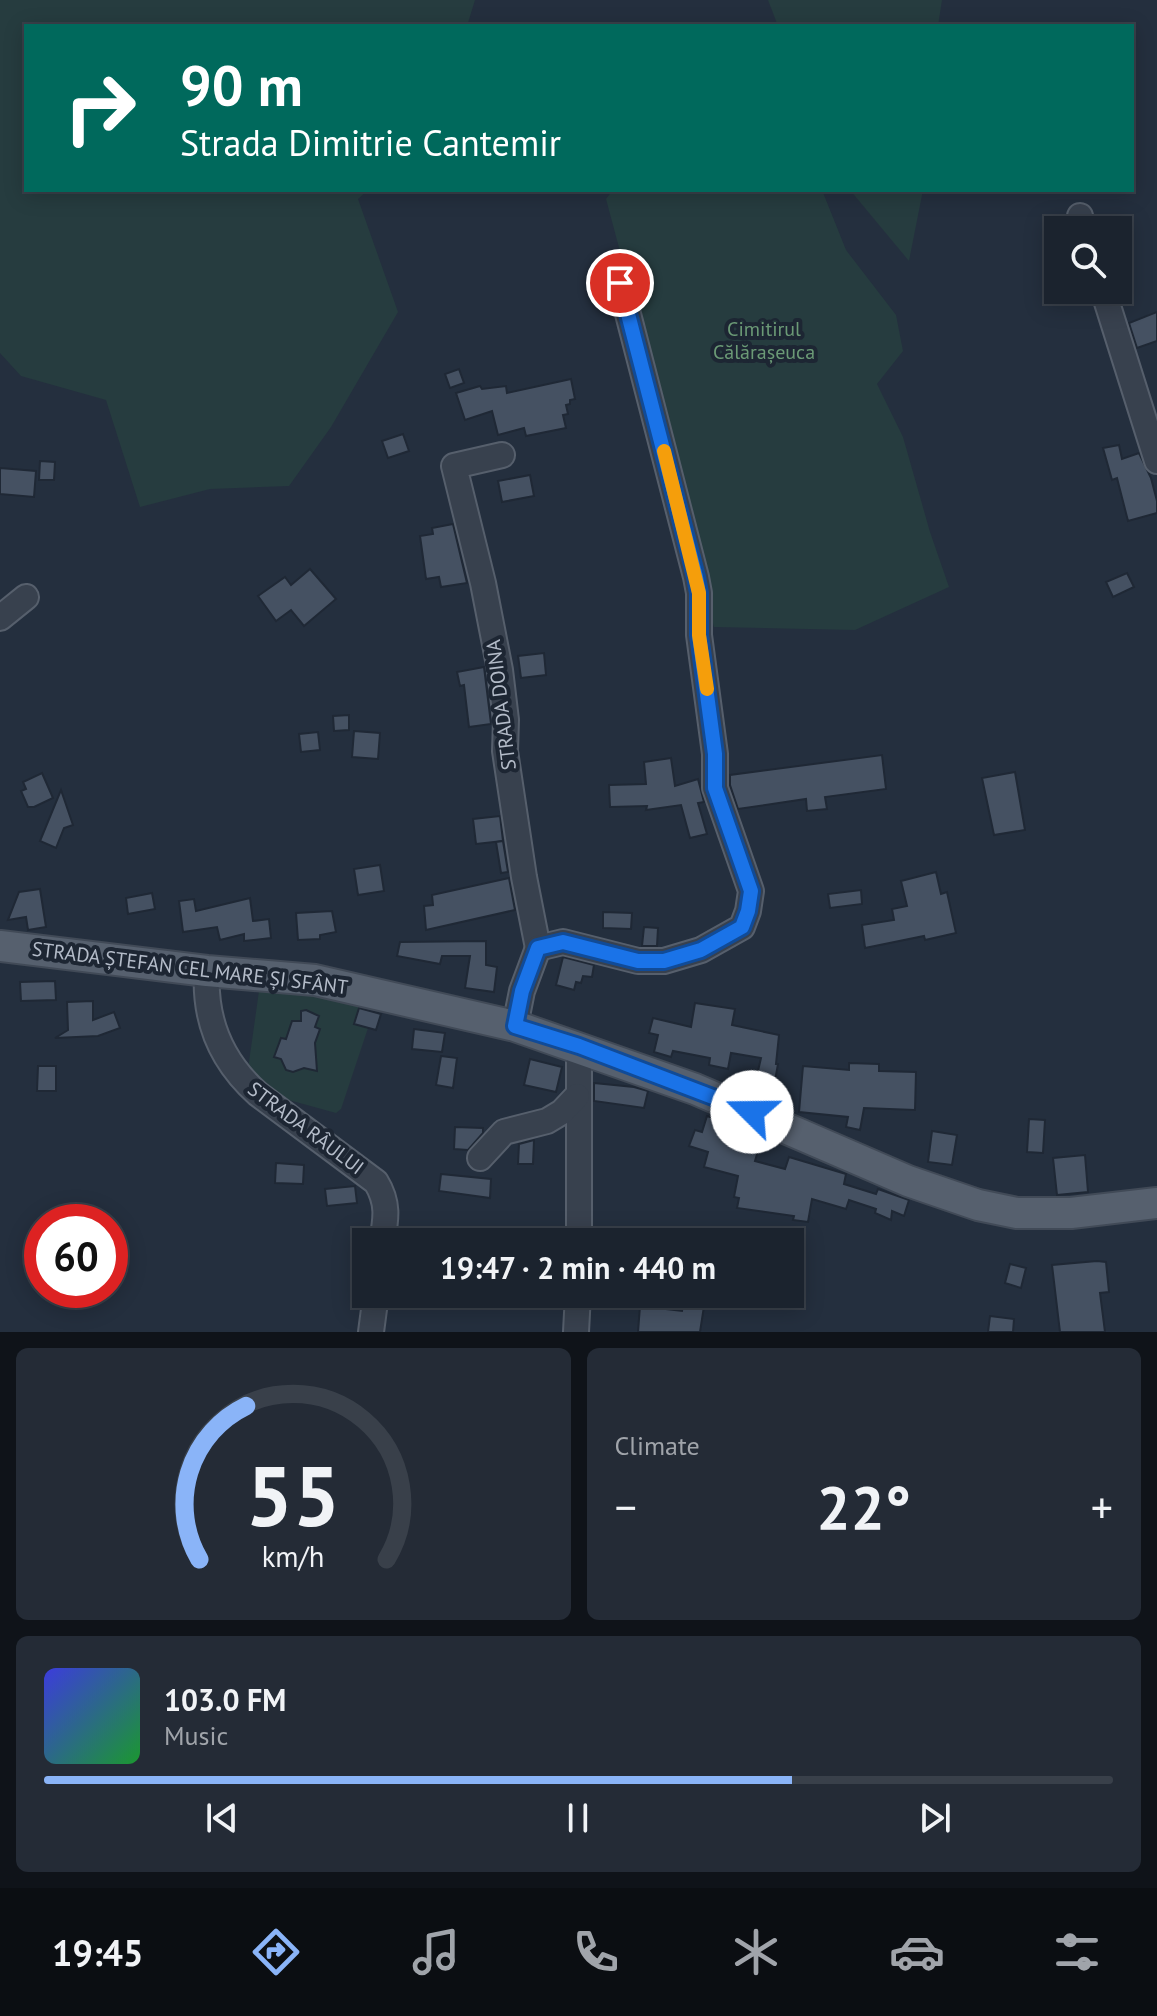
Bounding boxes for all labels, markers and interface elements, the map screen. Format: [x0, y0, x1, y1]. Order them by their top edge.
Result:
text: 90 m [180, 49, 303, 121]
icon: right [48, 56, 152, 160]
text: Strada Dimitrie Cantemir [180, 119, 561, 166]
map controls [1044, 216, 1132, 304]
button: search [1044, 216, 1132, 304]
pin [586, 249, 654, 317]
icon: arrive [598, 261, 642, 305]
park label: Cimitirul Călărașeuca [713, 316, 815, 365]
street label: STRADA DOINA [480, 638, 522, 772]
street label: STRADA ȘTEFAN CEL MARE ȘI SFÂNT [30, 936, 350, 1000]
position arrow [710, 1070, 794, 1154]
street label: STRADA RÂULUI [243, 1076, 369, 1180]
speed limit sign: 60 [24, 1204, 128, 1308]
text: 19:47 · 2 min · 440 m [440, 1248, 716, 1287]
text: Climate [615, 1429, 700, 1462]
text: 55 [246, 1441, 340, 1549]
text: 22° [817, 1468, 911, 1546]
text: − [615, 1478, 637, 1535]
text: + [1091, 1478, 1113, 1535]
text: km/h [262, 1538, 325, 1575]
text: 103.0 FM [164, 1680, 286, 1719]
text: Music [164, 1719, 228, 1752]
icon: previous [200, 1796, 244, 1840]
icon: pause [556, 1796, 600, 1840]
icon: next [913, 1796, 957, 1840]
icon: directions [248, 1924, 304, 1980]
icon: music [408, 1924, 464, 1980]
icon: phone [568, 1924, 624, 1980]
icon: climate [728, 1924, 784, 1980]
icon: car [889, 1924, 945, 1980]
icon: filters [1049, 1924, 1105, 1980]
text: 19:45 [52, 1929, 143, 1976]

